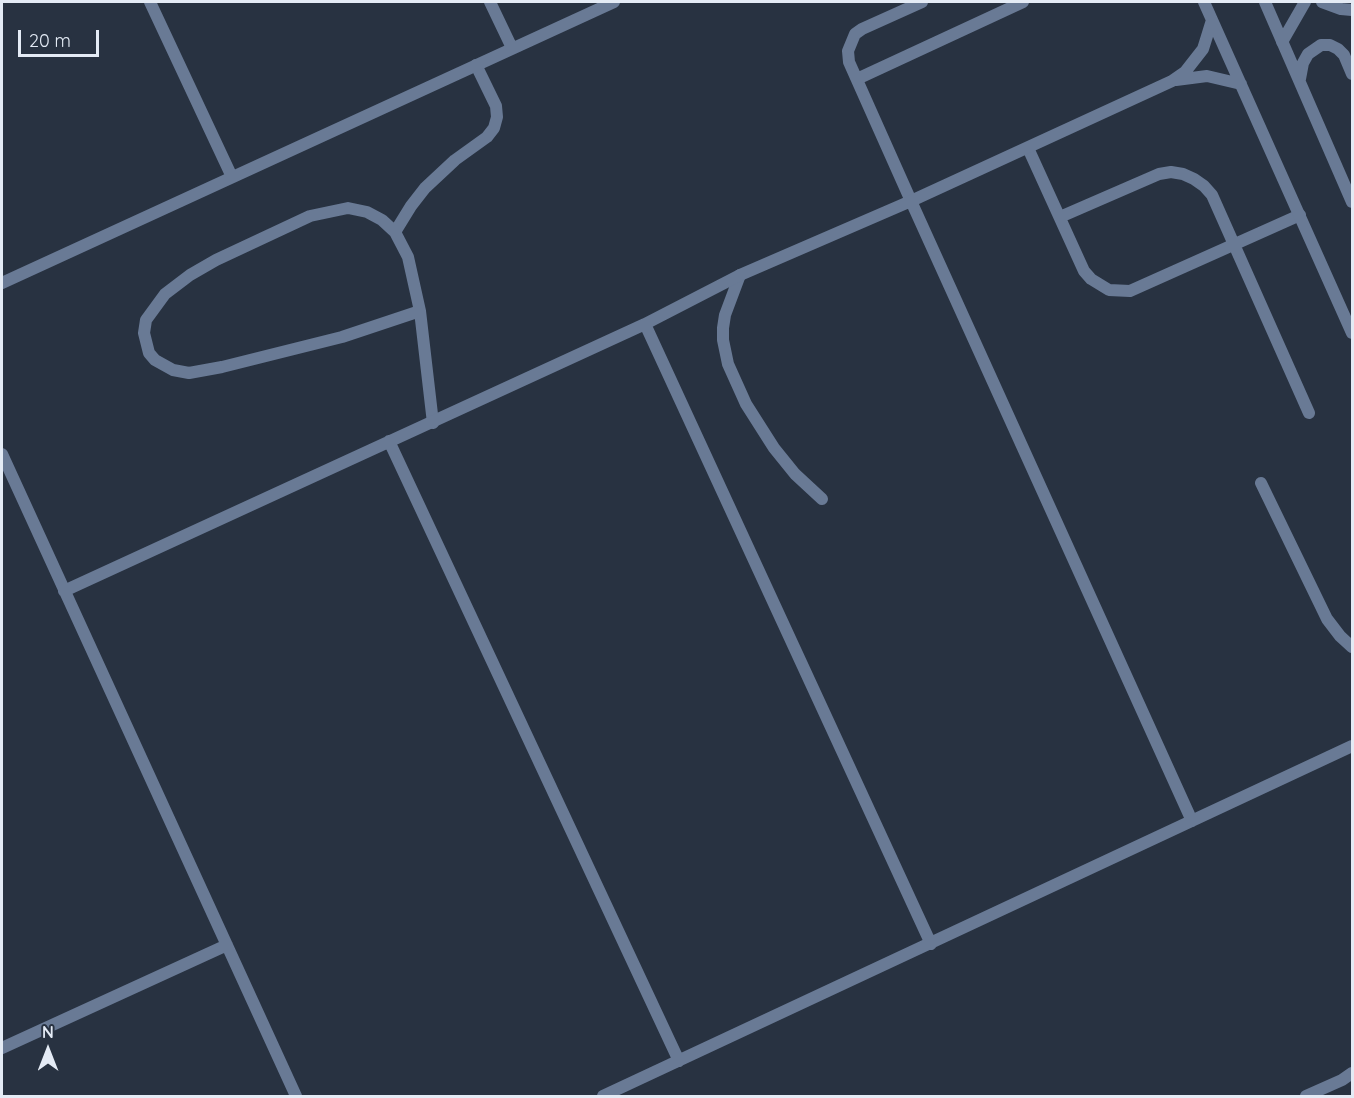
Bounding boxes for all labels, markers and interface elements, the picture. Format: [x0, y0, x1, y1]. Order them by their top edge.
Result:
scale bar [21, 18, 102, 56]
text: 20 m [29, 29, 71, 52]
north arrow [18, 1020, 78, 1080]
text: N [42, 1022, 54, 1042]

